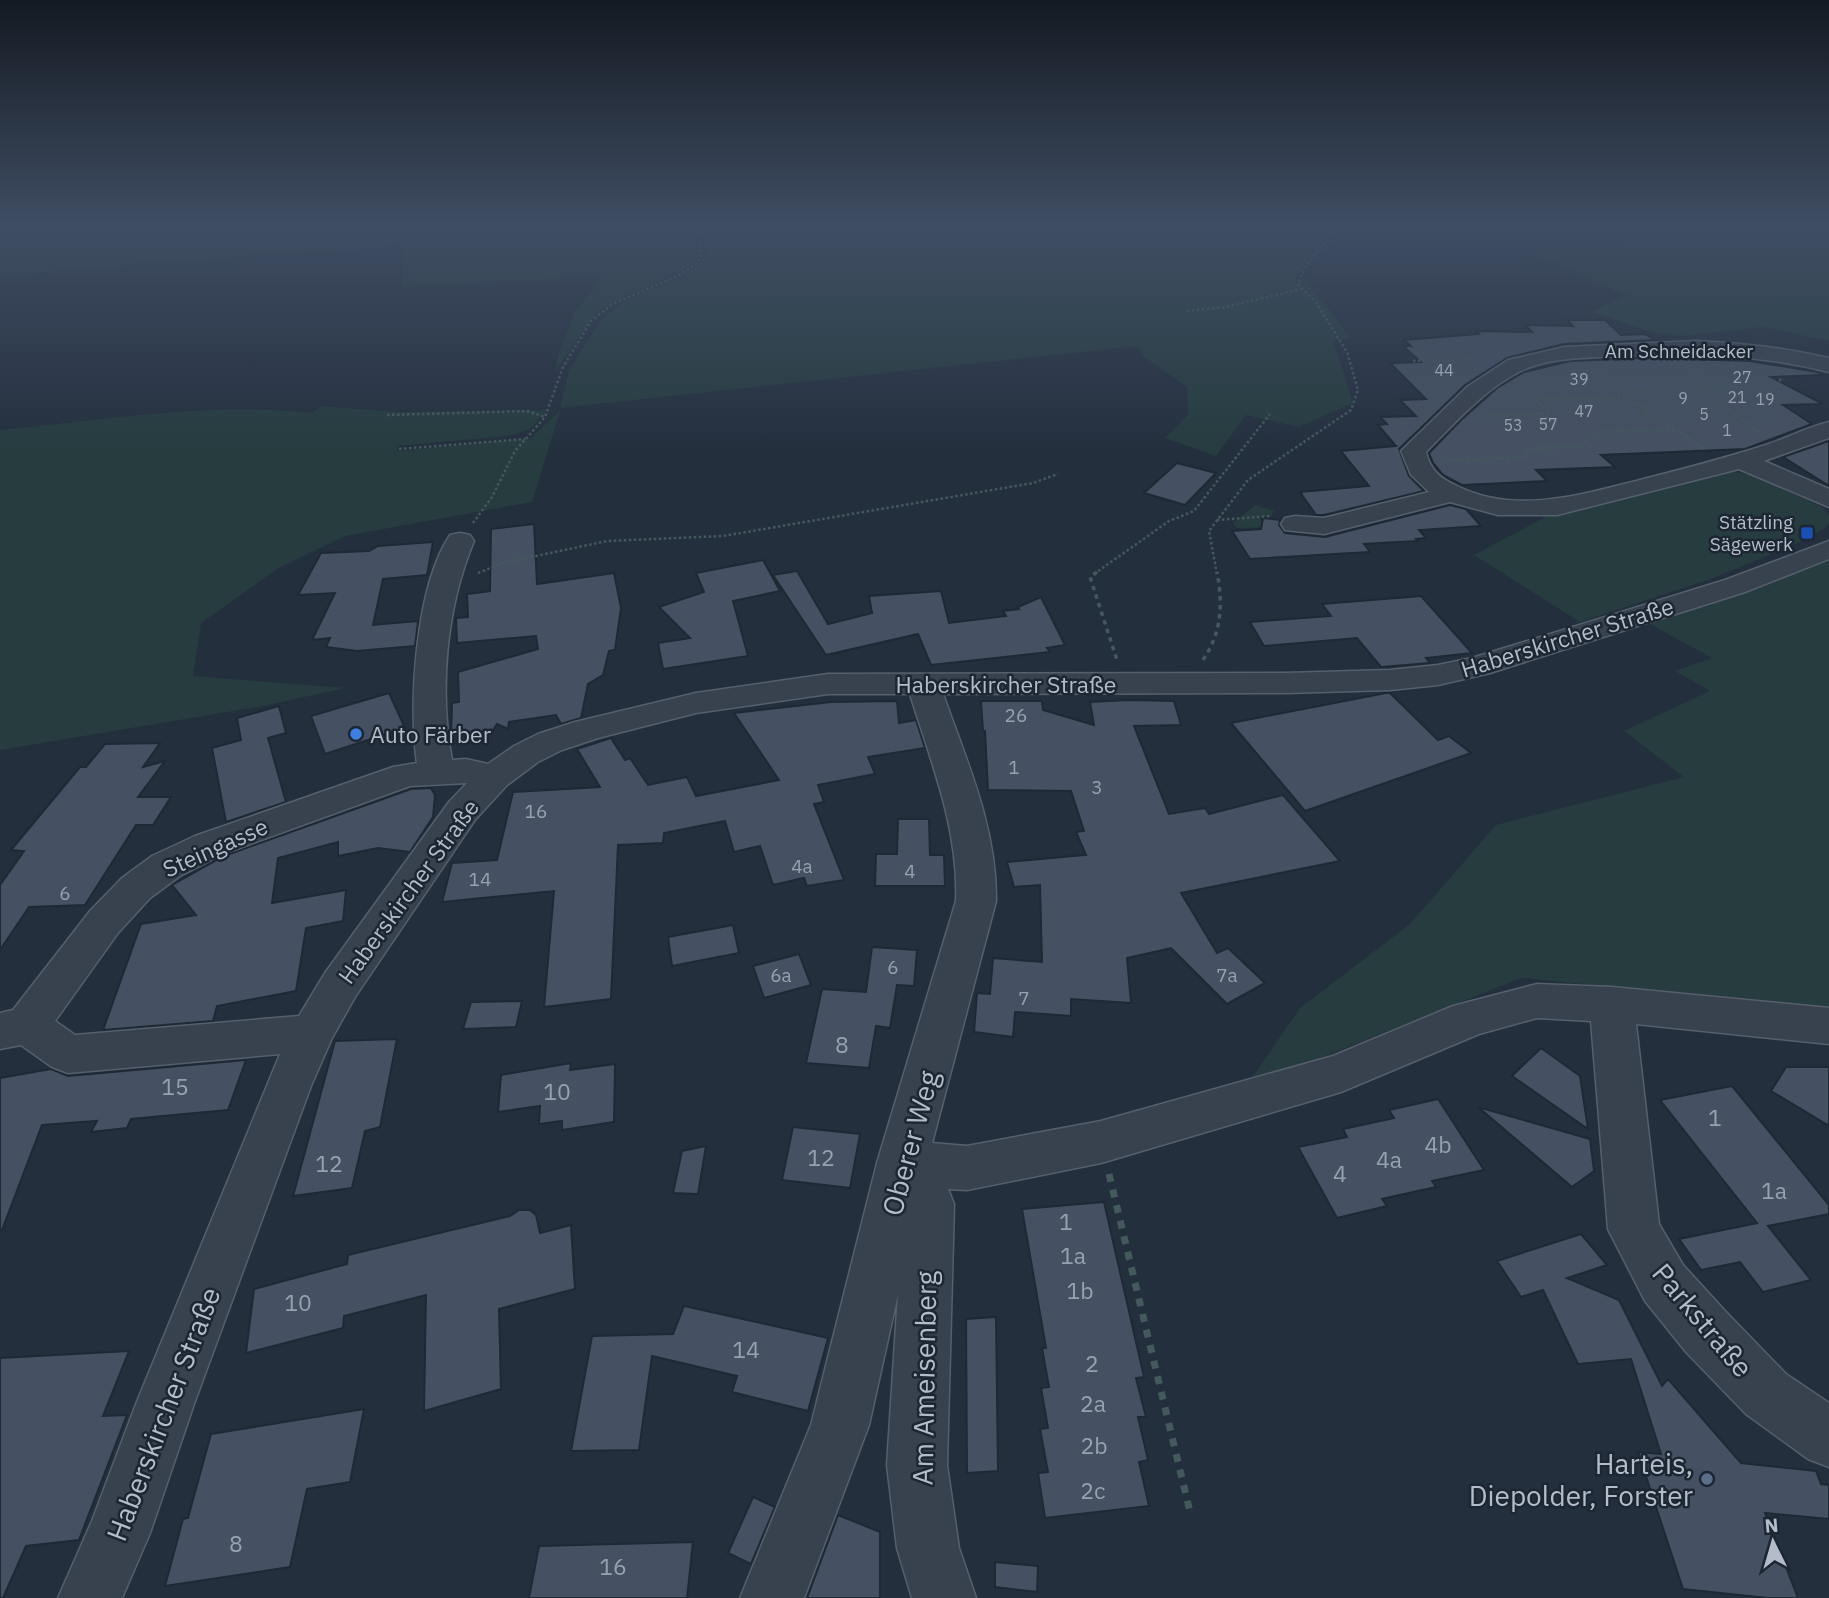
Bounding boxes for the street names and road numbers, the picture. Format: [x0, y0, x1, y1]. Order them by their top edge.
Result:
street label: Am Schneidacker [1605, 339, 1753, 363]
street label: Haberskircher Straße [1457, 590, 1677, 684]
street label: Haberskircher Straße [896, 669, 1116, 699]
street label: Haberskircher Straße [331, 793, 485, 989]
street label: Steingasse [158, 811, 272, 883]
street label: Oberer Weg [873, 1066, 947, 1220]
street label: Parkstraße [1644, 1255, 1762, 1385]
street label: Am Ameisenberg [904, 1270, 944, 1486]
street label: Haberskircher Straße [98, 1282, 228, 1546]

